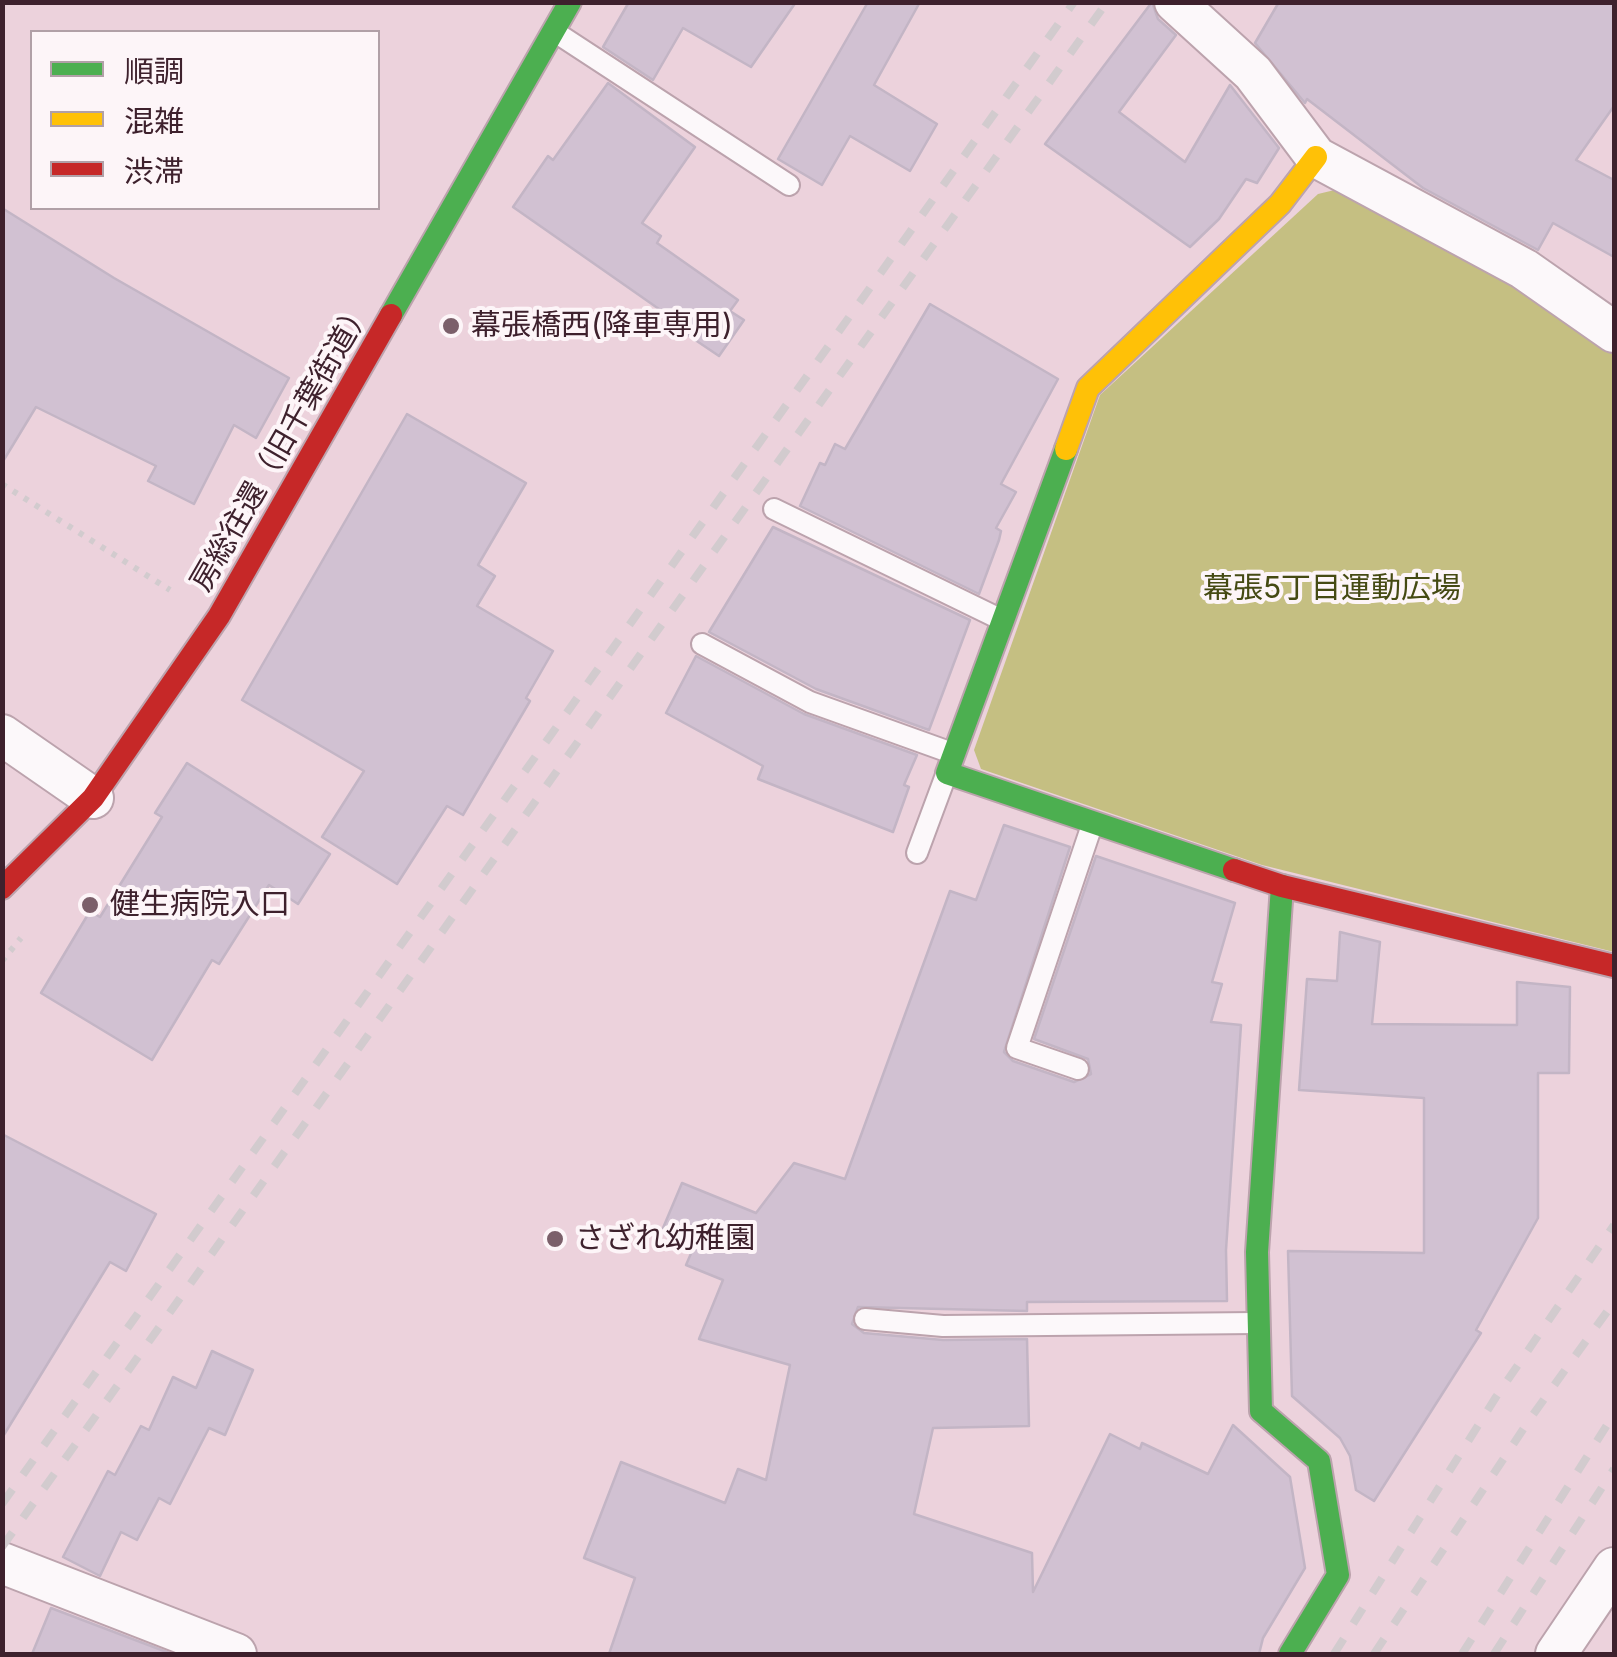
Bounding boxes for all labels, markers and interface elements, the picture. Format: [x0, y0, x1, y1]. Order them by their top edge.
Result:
legend [30, 30, 380, 210]
text: 順調 [124, 53, 184, 89]
text: 混雑 [124, 103, 184, 139]
text: 渋滞 [124, 153, 184, 189]
street label: 房総往還（旧千葉街道） [184, 294, 380, 598]
place label: 幕張橋西(降車専用) [471, 308, 733, 344]
marker: 幕張橋西(降車専用) [440, 315, 462, 337]
park label: 幕張5丁目運動広場 [1203, 571, 1461, 607]
place label: 健生病院入口 [110, 887, 290, 923]
marker: 健生病院入口 [79, 894, 101, 916]
place label: さざれ幼稚園 [575, 1221, 755, 1257]
marker: さざれ幼稚園 [544, 1228, 566, 1250]

